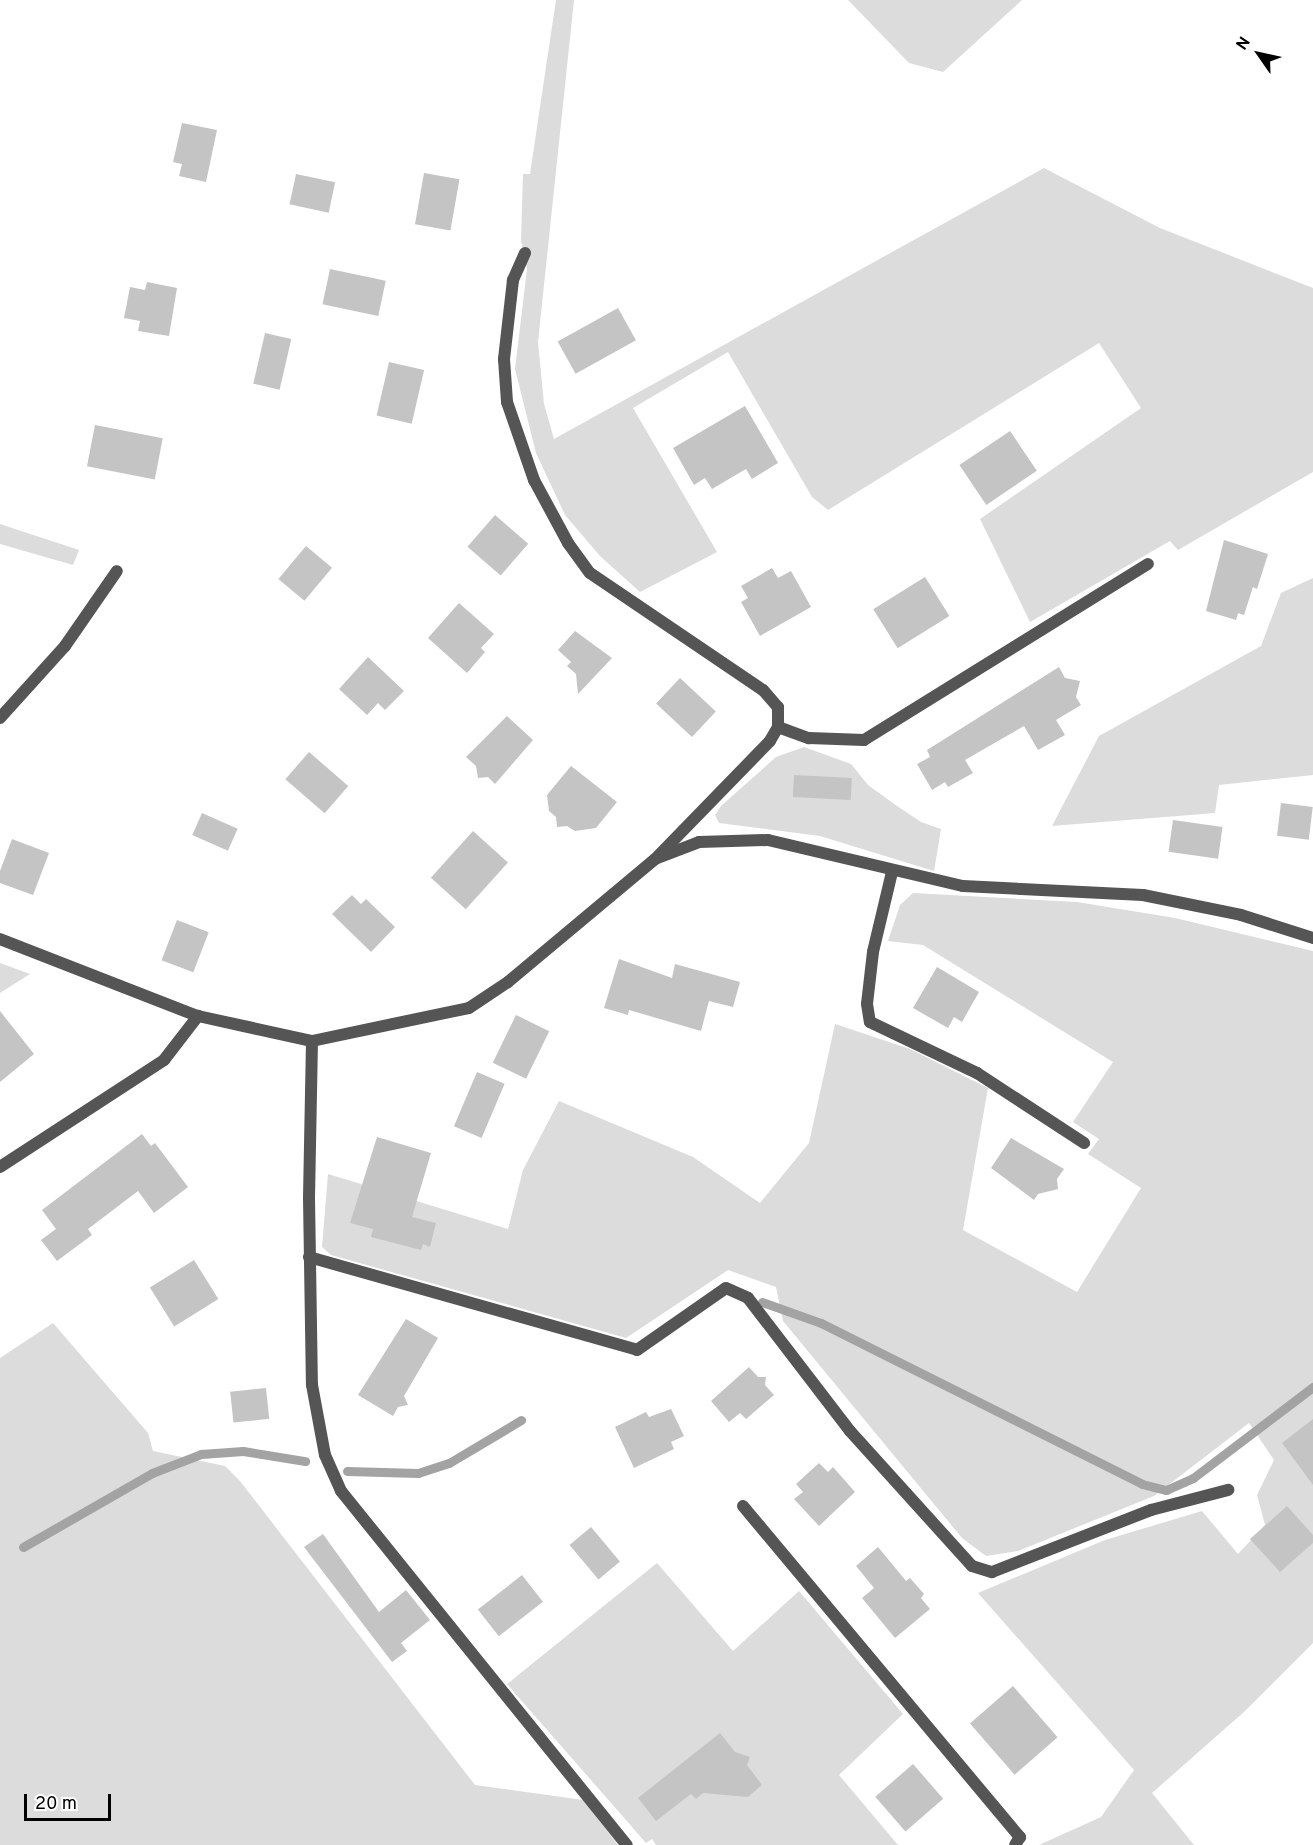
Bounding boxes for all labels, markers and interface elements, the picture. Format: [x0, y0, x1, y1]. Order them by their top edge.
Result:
north arrow [1229, 24, 1289, 84]
text: N [1233, 34, 1256, 54]
scale bar [27, 1782, 114, 1820]
text: 20 m [35, 1793, 77, 1816]

